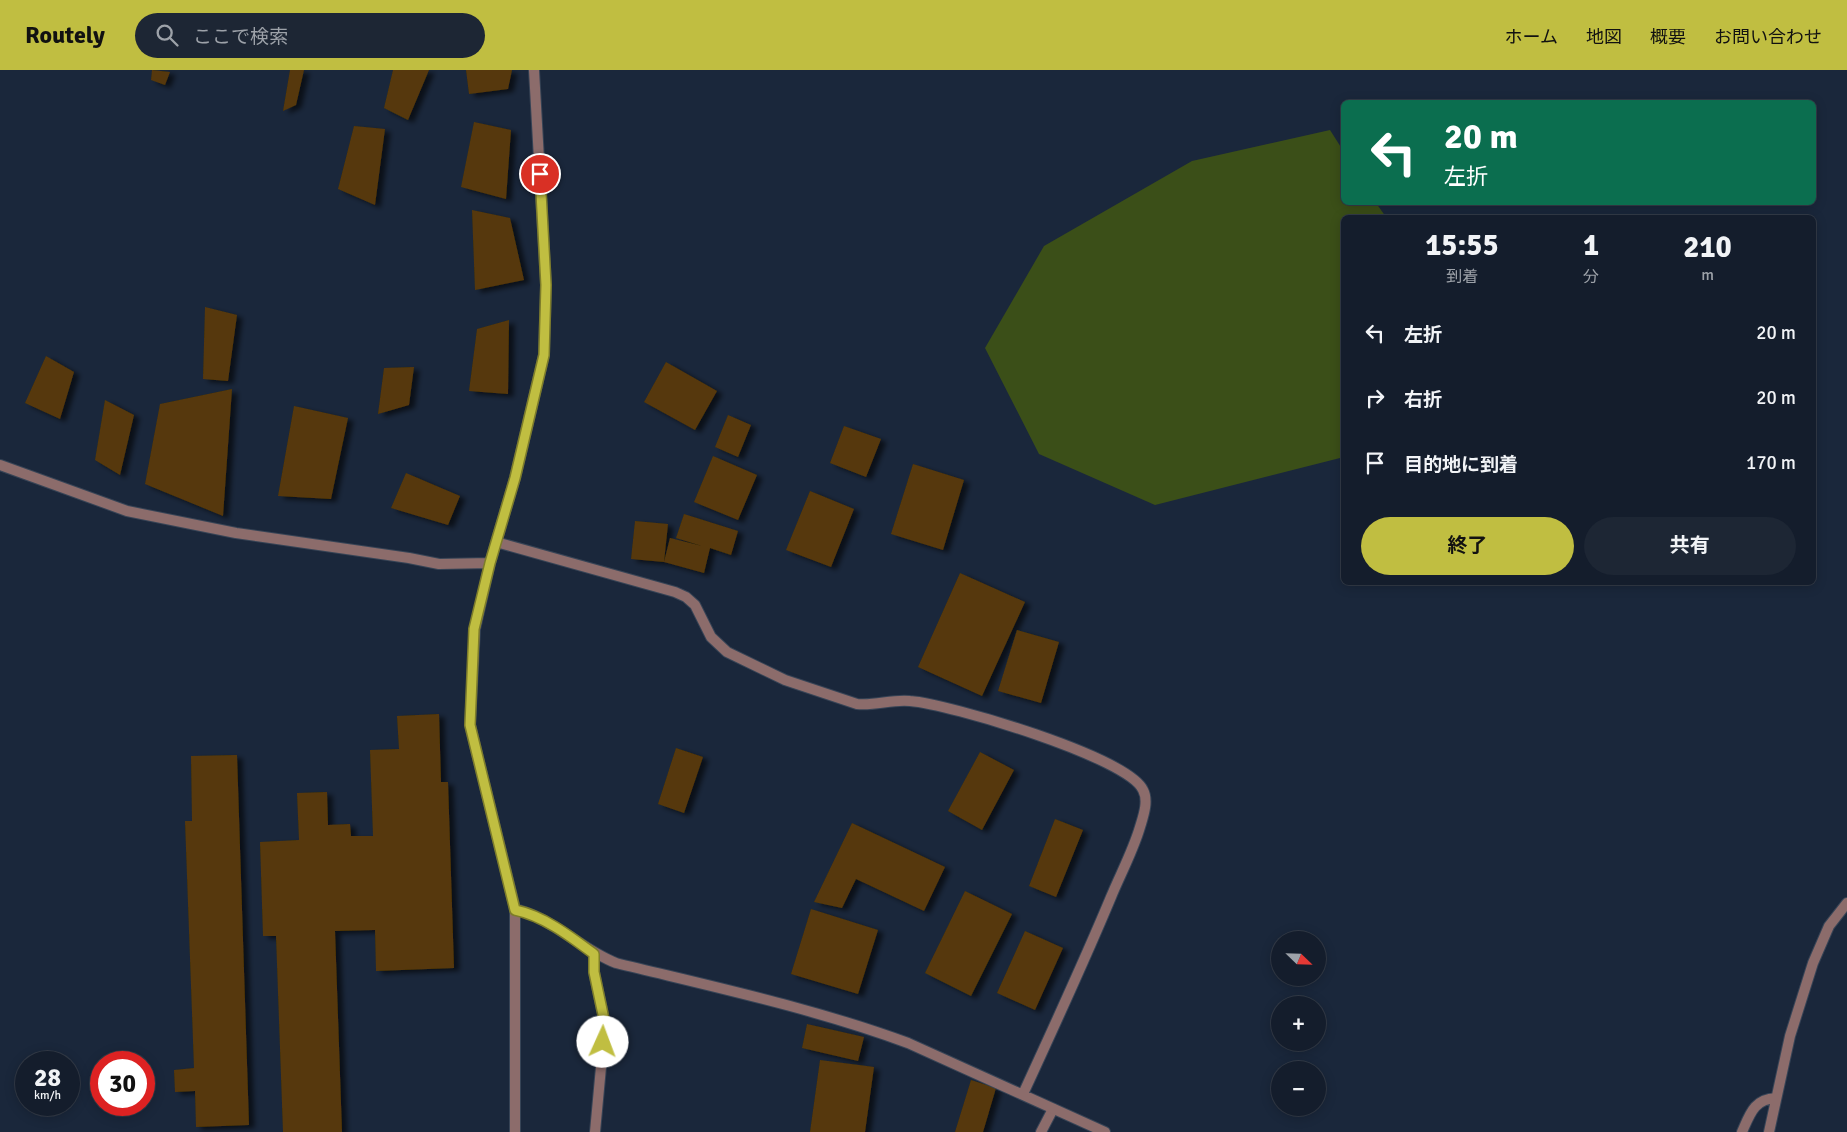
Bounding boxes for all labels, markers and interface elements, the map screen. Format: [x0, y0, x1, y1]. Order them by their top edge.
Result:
search box [135, 13, 485, 58]
text: Routely [25, 20, 105, 50]
icon: search [153, 21, 181, 49]
text: ここで検索 [193, 25, 288, 49]
text: ホーム [1505, 26, 1558, 48]
text: 地図 [1586, 26, 1622, 48]
text: 概要 [1650, 26, 1686, 48]
text: お問い合わせ [1714, 26, 1822, 48]
text: 20 m [1444, 115, 1518, 158]
icon: left [1361, 120, 1426, 185]
pin [519, 153, 561, 195]
icon: arrive [526, 160, 554, 188]
text: 左折 [1444, 163, 1488, 190]
text: 15:55 [1425, 227, 1499, 264]
text: 1 [1583, 227, 1599, 264]
text: 210 [1683, 229, 1732, 266]
text: m [1701, 265, 1714, 285]
text: 到着 [1446, 267, 1478, 287]
text: 分 [1583, 267, 1599, 287]
icon: left [1361, 319, 1389, 347]
text: 20 m [1756, 321, 1796, 345]
text: 左折 [1404, 323, 1442, 347]
icon: right [1361, 384, 1389, 412]
text: 20 m [1756, 386, 1796, 410]
text: 右折 [1404, 388, 1442, 412]
icon: arrive [1361, 449, 1389, 477]
text: 170 m [1746, 451, 1796, 475]
text: 目的地に到着 [1404, 453, 1518, 477]
button: 終了 [1361, 517, 1574, 575]
button: 共有 [1584, 517, 1796, 575]
north arrow [1271, 931, 1326, 986]
map controls [1271, 931, 1326, 1116]
button: + [1271, 996, 1326, 1051]
position arrow [576, 1015, 628, 1067]
speed limit sign: 30 [90, 1051, 155, 1116]
button: − [1271, 1061, 1326, 1116]
text: 28 [34, 1062, 61, 1093]
text: km/h [34, 1088, 61, 1103]

